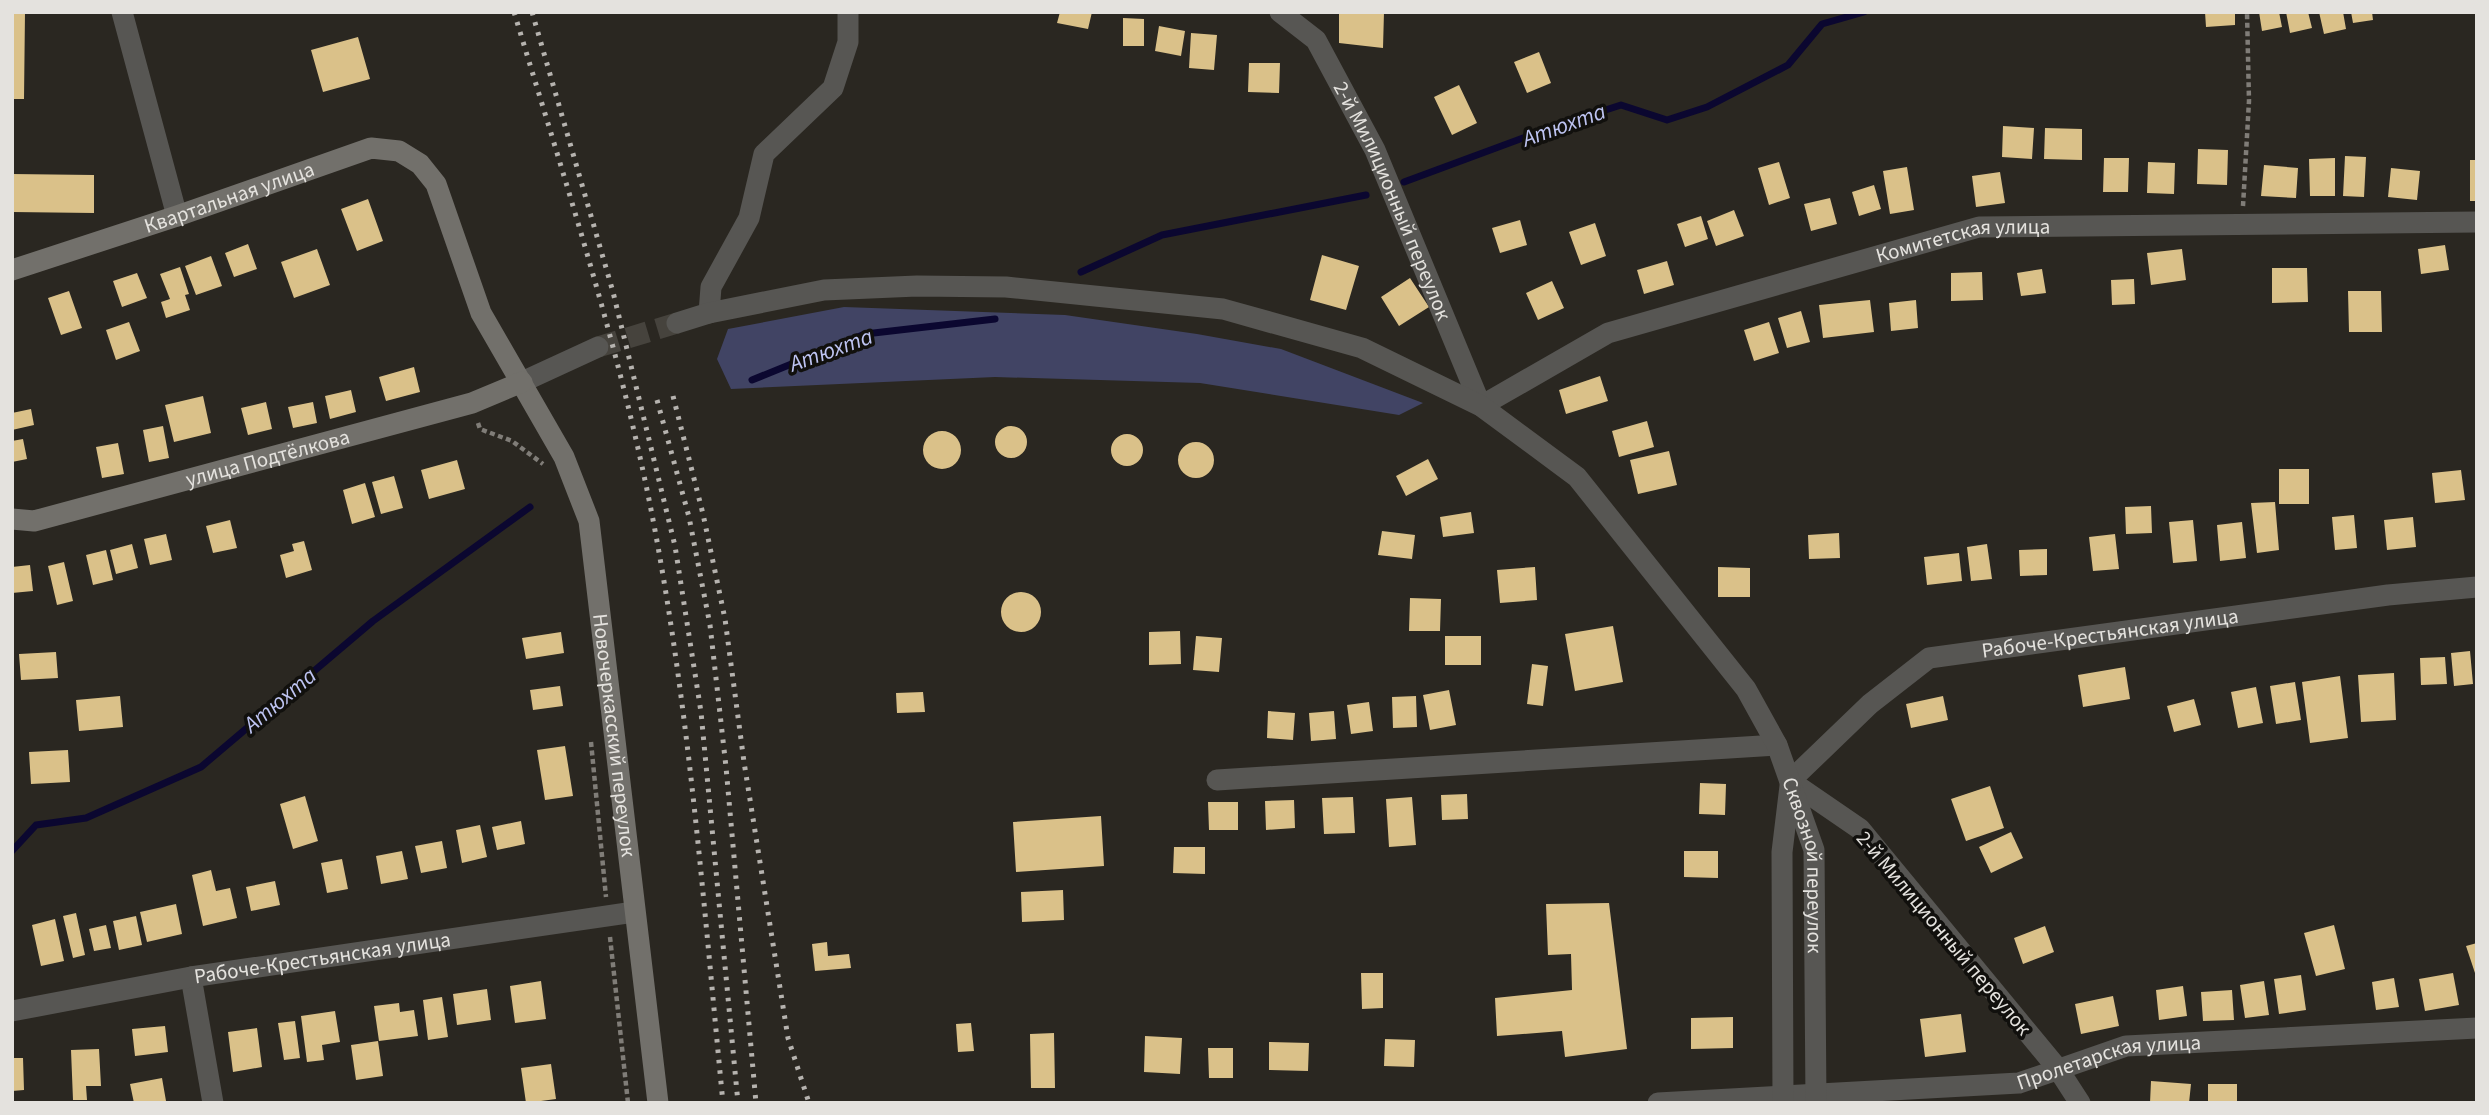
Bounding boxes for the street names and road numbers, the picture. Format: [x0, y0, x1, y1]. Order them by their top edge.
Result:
street label: 2-й Милиционный переулок [1326, 76, 1459, 325]
street label: Квартальная улица [140, 154, 318, 241]
street label: Комитетская улица [1872, 211, 2050, 271]
street label: улица Подтёлкова [182, 422, 353, 495]
street label: Рабоче-Крестьянская улица [1980, 601, 2240, 666]
street label: Новочеркасский переулок [585, 612, 644, 859]
street label: Сквозной переулок [1774, 773, 1830, 954]
street label: 2-й Милиционный переулок [1849, 824, 2039, 1042]
street label: Рабоче-Крестьянская улица [192, 924, 453, 991]
street label: Пролетарская улица [2013, 1027, 2202, 1098]

